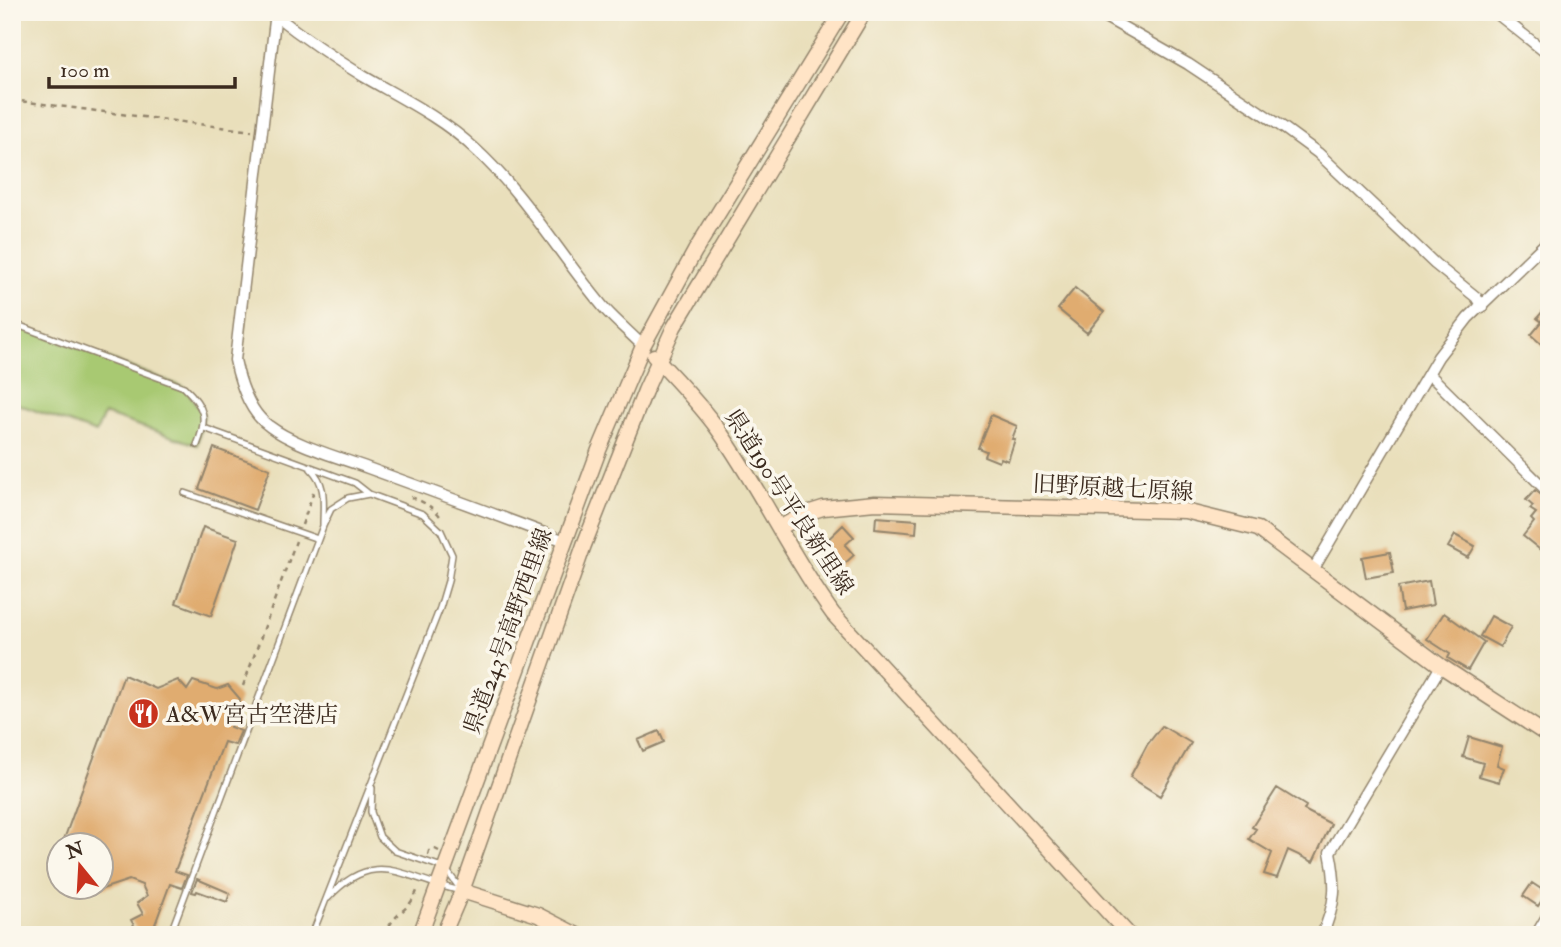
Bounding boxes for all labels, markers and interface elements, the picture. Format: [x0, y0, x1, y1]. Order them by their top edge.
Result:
scale bar [49, 46, 234, 90]
text: 100 m [60, 57, 110, 84]
street label: 県道190号平良新里線 [718, 404, 860, 600]
street label: 旧野原越七原線 [1032, 469, 1194, 507]
street label: 県道243号高野西里線 [457, 524, 559, 738]
restaurant icon: A&W宮古空港店 [126, 697, 160, 731]
place label: A&W宮古空港店 [165, 700, 338, 729]
north arrow [46, 832, 116, 902]
text: N [62, 836, 88, 865]

